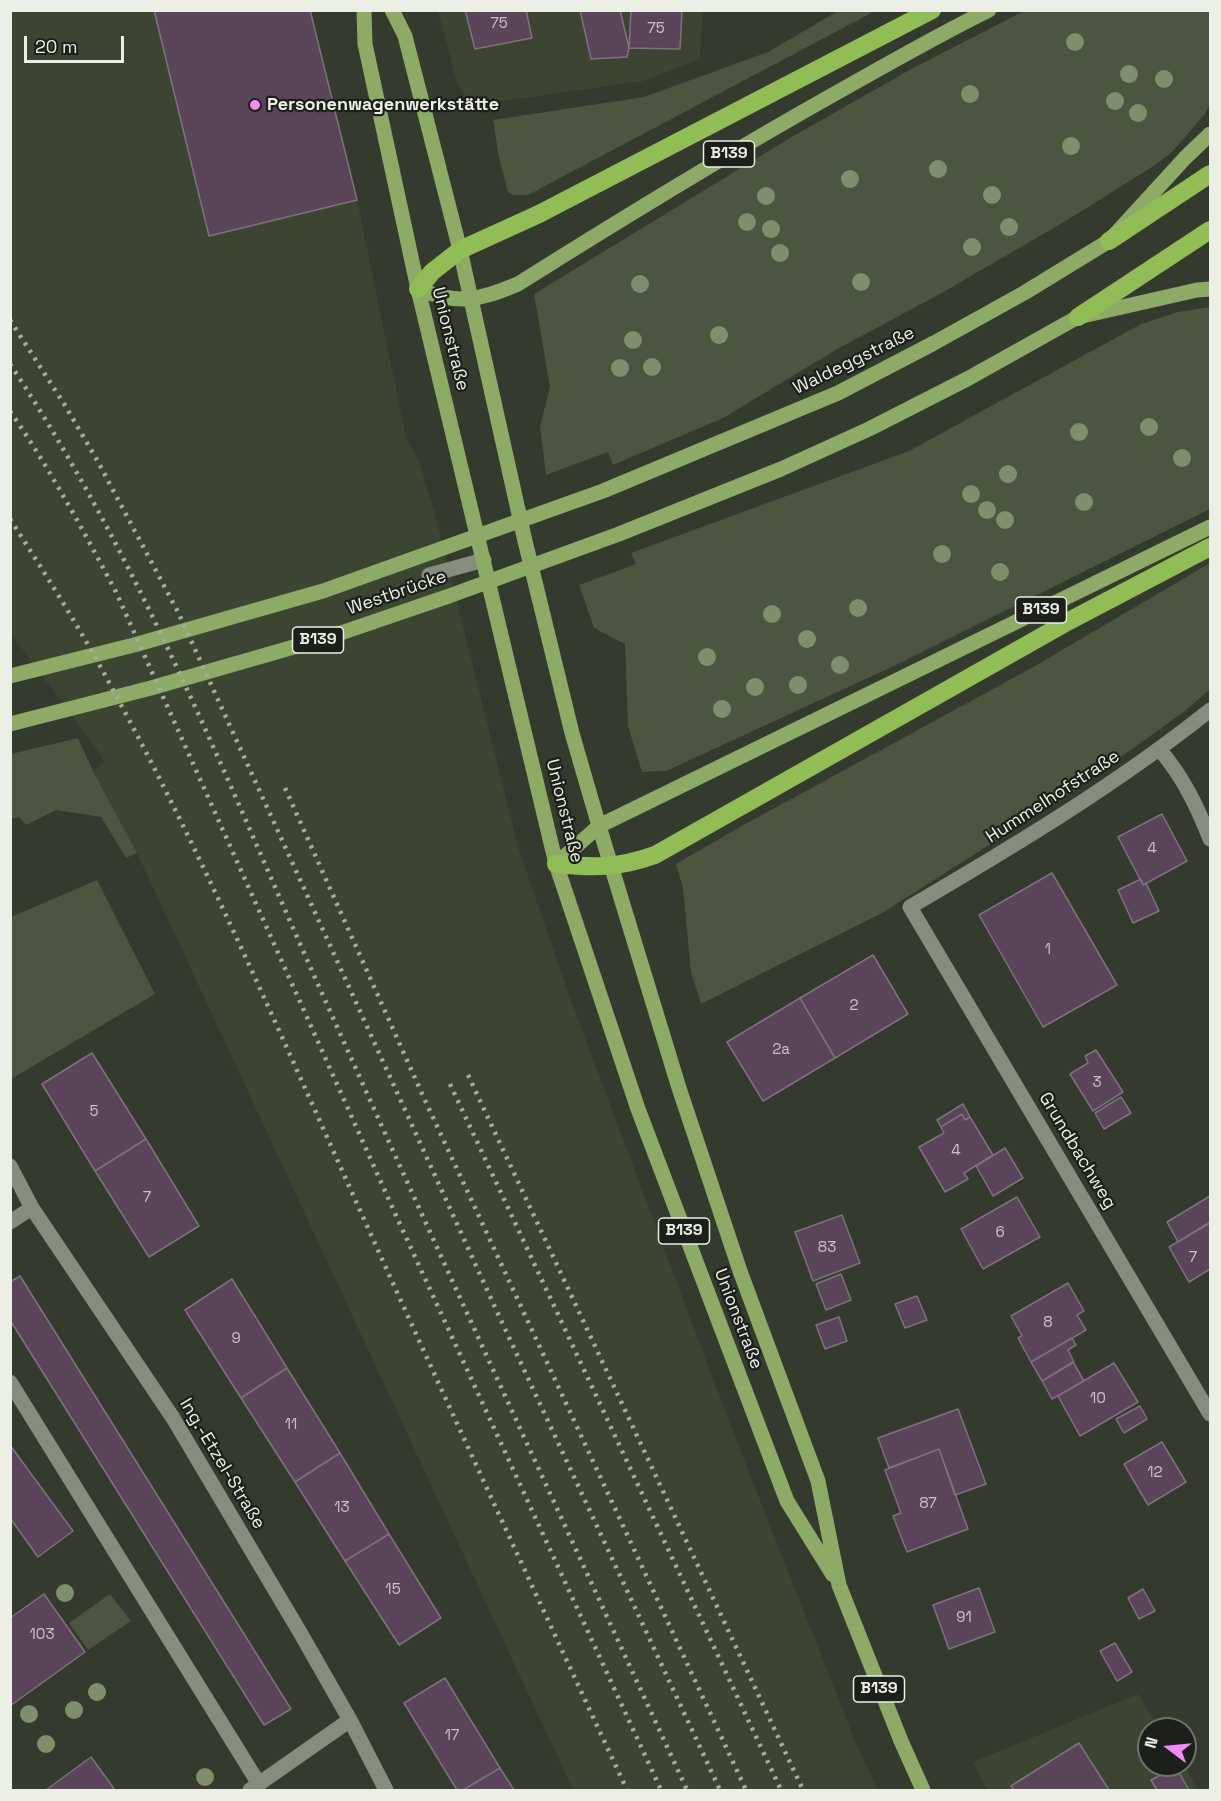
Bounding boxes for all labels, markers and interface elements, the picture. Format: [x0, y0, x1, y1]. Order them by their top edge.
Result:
house number: 75 [490, 15, 508, 33]
house number: 75 [647, 20, 665, 38]
scale bar [27, 24, 128, 62]
text: 20 m [35, 35, 78, 58]
place label: Personenwagenwerkstätte [267, 94, 499, 116]
marker: Personenwagenwerkstätte [248, 98, 262, 112]
road number: B139 [704, 141, 754, 167]
street label: Unionstraße [427, 285, 473, 393]
street label: Waldeggstraße [790, 322, 918, 400]
street label: Westbrücke [344, 566, 450, 620]
road number: B139 [1016, 597, 1066, 623]
road number: B139 [292, 627, 344, 653]
street label: Hummelhofstraße [982, 746, 1124, 848]
street label: Unionstraße [541, 757, 587, 865]
house number: 4 [1147, 840, 1157, 858]
house number: 1 [1045, 941, 1051, 959]
house number: 2 [849, 997, 859, 1015]
house number: 2a [772, 1041, 790, 1059]
house number: 3 [1092, 1074, 1102, 1092]
street label: Grundbachweg [1034, 1089, 1120, 1213]
house number: 5 [90, 1103, 98, 1121]
house number: 4 [951, 1142, 961, 1160]
house number: 7 [143, 1189, 151, 1207]
road number: B139 [658, 1218, 710, 1244]
house number: 6 [995, 1224, 1005, 1242]
house number: 83 [818, 1239, 836, 1257]
house number: 7 [1189, 1249, 1197, 1267]
street label: Unionstraße [709, 1266, 767, 1372]
house number: 8 [1043, 1314, 1053, 1332]
house number: 9 [231, 1330, 241, 1348]
house number: 10 [1090, 1390, 1106, 1408]
street label: Ing.-Etzel-Straße [174, 1395, 270, 1533]
house number: 11 [285, 1416, 297, 1434]
house number: 12 [1147, 1464, 1163, 1482]
house number: 87 [919, 1495, 937, 1513]
house number: 13 [334, 1499, 350, 1517]
house number: 15 [385, 1581, 401, 1599]
house number: 91 [956, 1609, 972, 1627]
house number: 103 [30, 1626, 54, 1644]
road number: B139 [854, 1676, 904, 1702]
north arrow [1137, 1717, 1197, 1777]
house number: 17 [445, 1727, 459, 1745]
text: N [1140, 1734, 1163, 1751]

